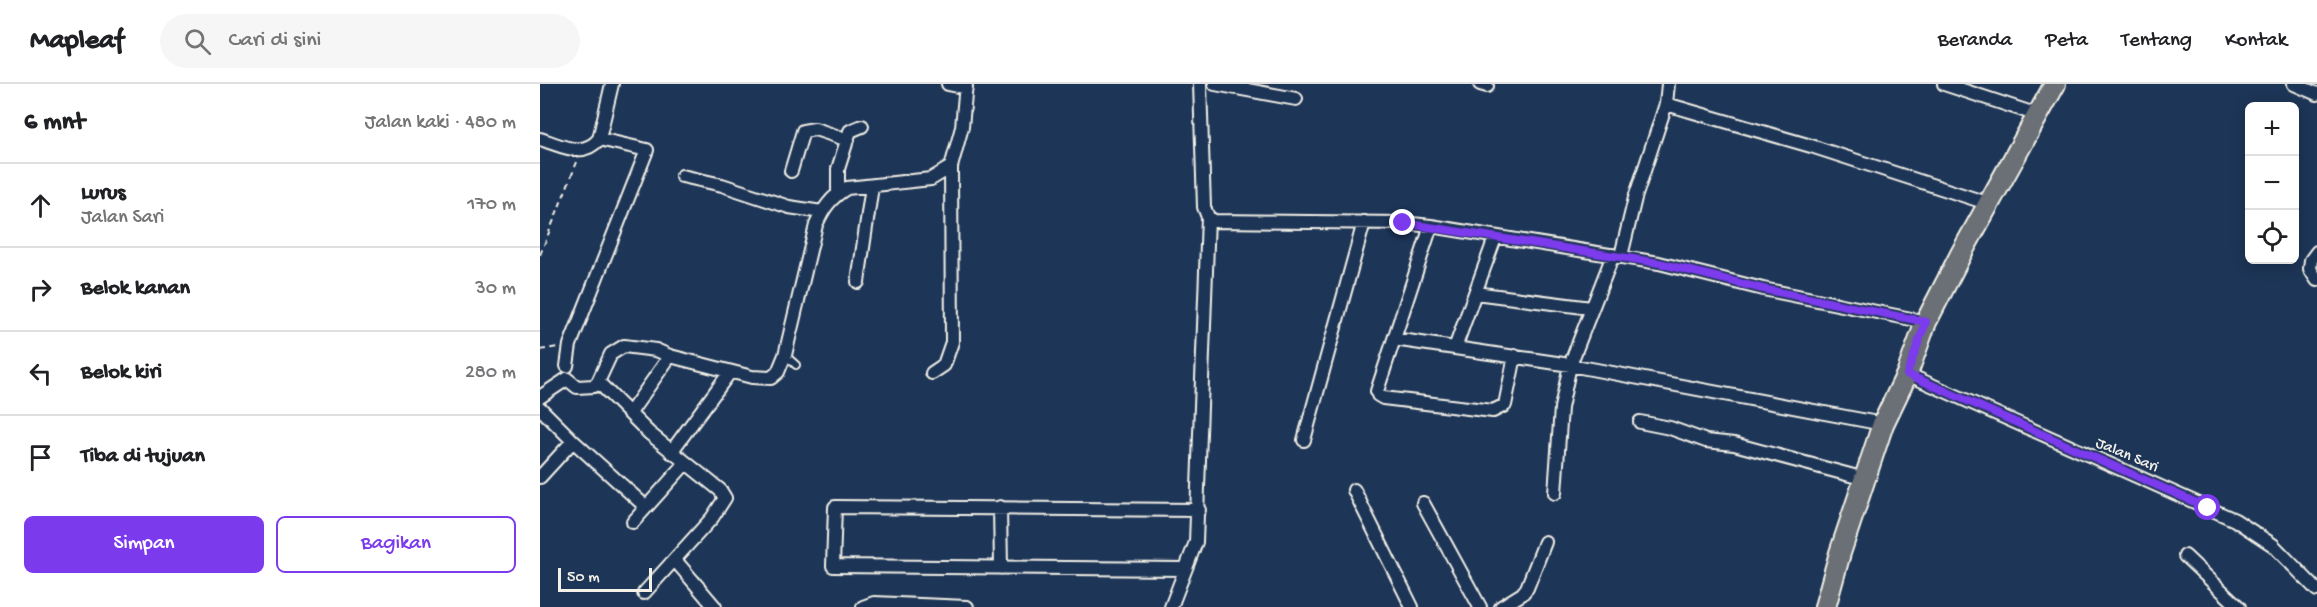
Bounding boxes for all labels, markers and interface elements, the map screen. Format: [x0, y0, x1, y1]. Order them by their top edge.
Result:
search box [160, 14, 580, 68]
text: Mapleaf [30, 25, 124, 58]
icon: search [181, 25, 214, 58]
text: Cari di sini [229, 28, 321, 54]
text: Beranda [1938, 29, 2012, 54]
text: Peta [2045, 29, 2088, 54]
text: Tentang [2121, 29, 2192, 54]
text: Kontak [2225, 29, 2287, 54]
map controls [2245, 102, 2299, 264]
button: + [2245, 102, 2299, 156]
text: 6 mnt [24, 108, 85, 139]
text: Jalan kaki · 480 m [365, 112, 516, 135]
button: − [2245, 156, 2299, 210]
text: Lurus [81, 181, 126, 207]
icon: ahead [24, 189, 57, 222]
text: 170 m [467, 194, 516, 217]
text: Jalan Sari [81, 207, 164, 230]
route end [1389, 209, 1415, 235]
button: locate [2245, 210, 2299, 264]
icon: right [24, 273, 57, 306]
text: Belok kanan [81, 276, 190, 302]
text: 30 m [475, 278, 516, 301]
icon: left [24, 357, 57, 390]
text: Belok kiri [81, 360, 162, 386]
text: 280 m [465, 362, 516, 385]
street label: Jalan Sari [2092, 434, 2161, 478]
icon: arrive [24, 441, 57, 474]
text: Tiba di tujuan [81, 444, 205, 470]
route start [2194, 494, 2220, 520]
button: Simpan [24, 516, 264, 573]
button: Bagikan [276, 516, 516, 573]
scale bar [558, 565, 652, 592]
text: 50 m [567, 569, 600, 588]

